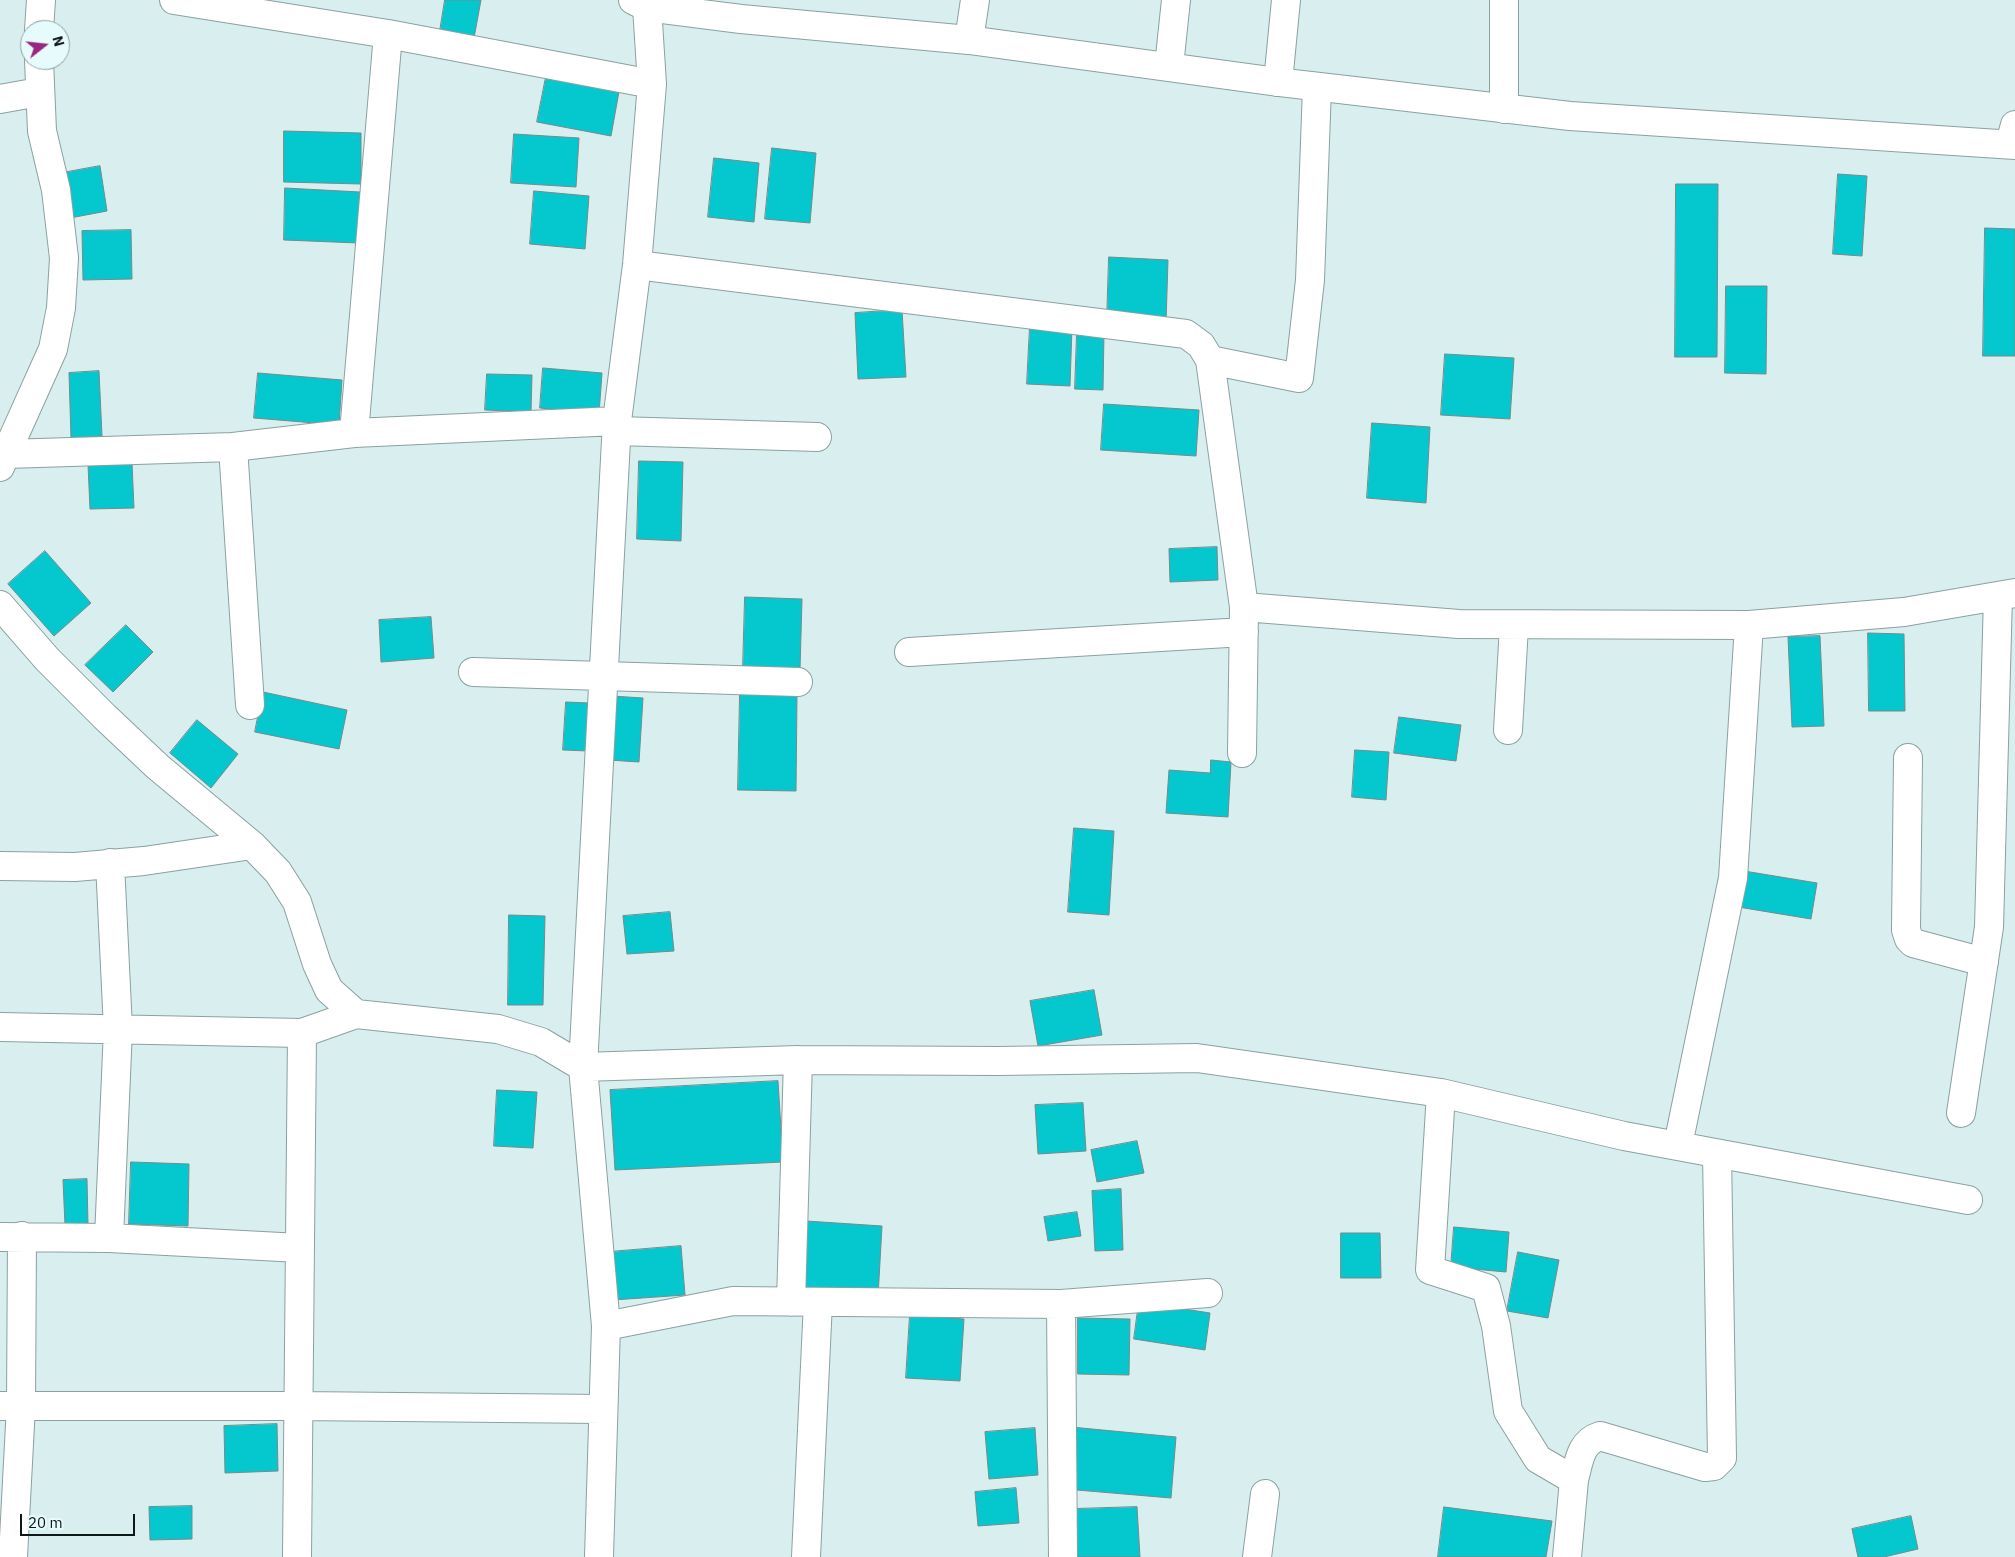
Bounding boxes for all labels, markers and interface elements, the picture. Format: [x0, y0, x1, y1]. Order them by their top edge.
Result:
north arrow [20, 20, 70, 70]
text: N [48, 34, 69, 48]
scale bar [22, 1504, 138, 1536]
text: 20 m [28, 1513, 63, 1532]

